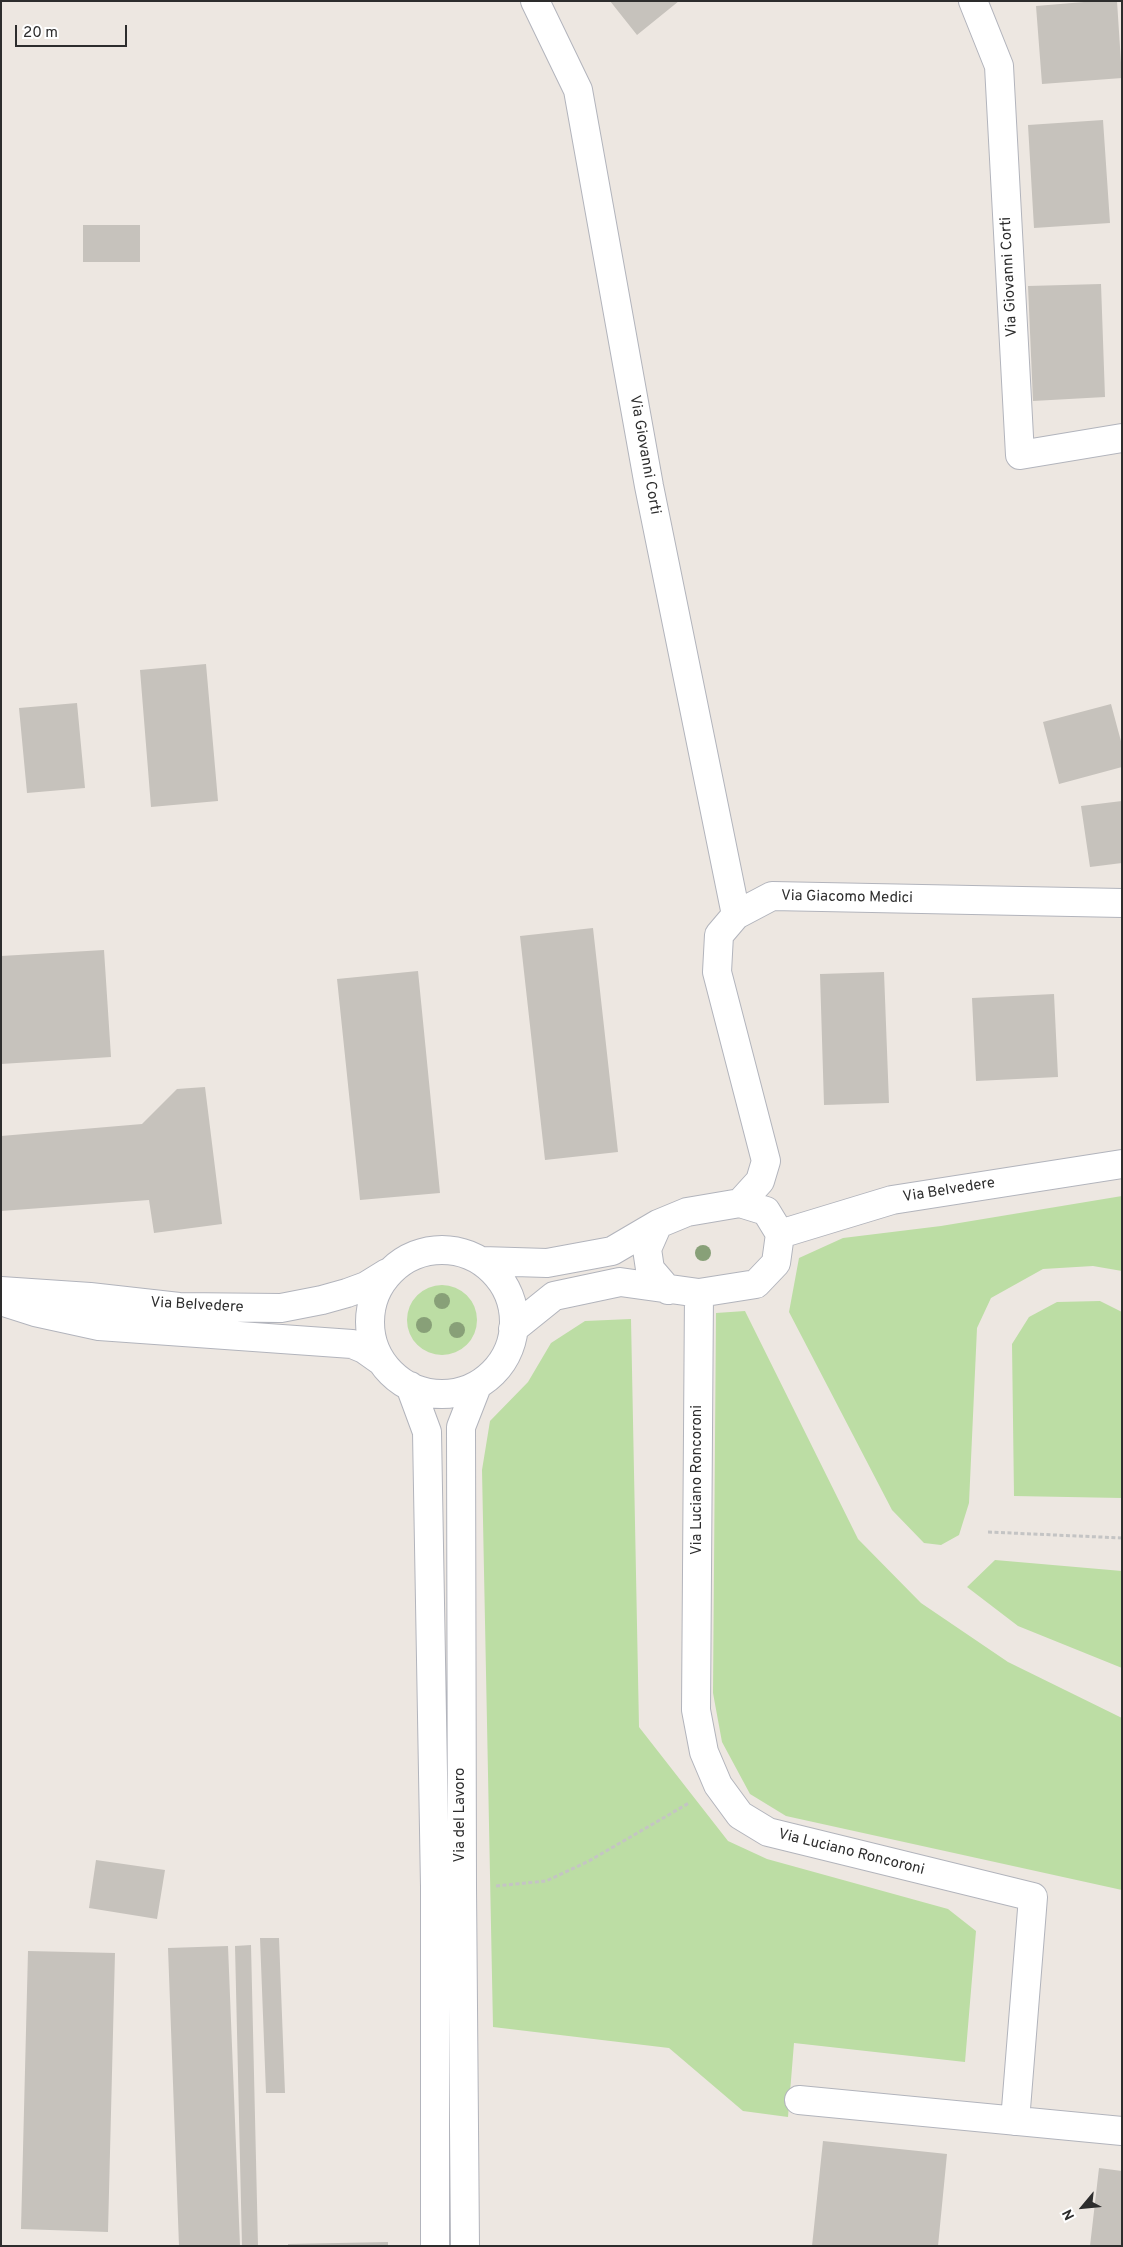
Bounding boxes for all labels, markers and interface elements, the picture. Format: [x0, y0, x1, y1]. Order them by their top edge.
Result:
scale bar [18, 15, 130, 47]
text: 20 m [23, 24, 58, 43]
street label: Via Giovanni Corti [998, 216, 1022, 338]
street label: Via Giovanni Corti [625, 394, 663, 516]
street label: Via Giacomo Medici [781, 888, 913, 908]
street label: Via Belvedere [902, 1175, 996, 1207]
street label: Via Belvedere [150, 1295, 244, 1317]
street label: Via Luciano Roncoroni [689, 1405, 707, 1555]
street label: Via del Lavoro [452, 1768, 470, 1862]
street label: Via Luciano Roncoroni [776, 1826, 926, 1880]
north arrow [1058, 2182, 1108, 2232]
text: N [1059, 2206, 1079, 2223]

